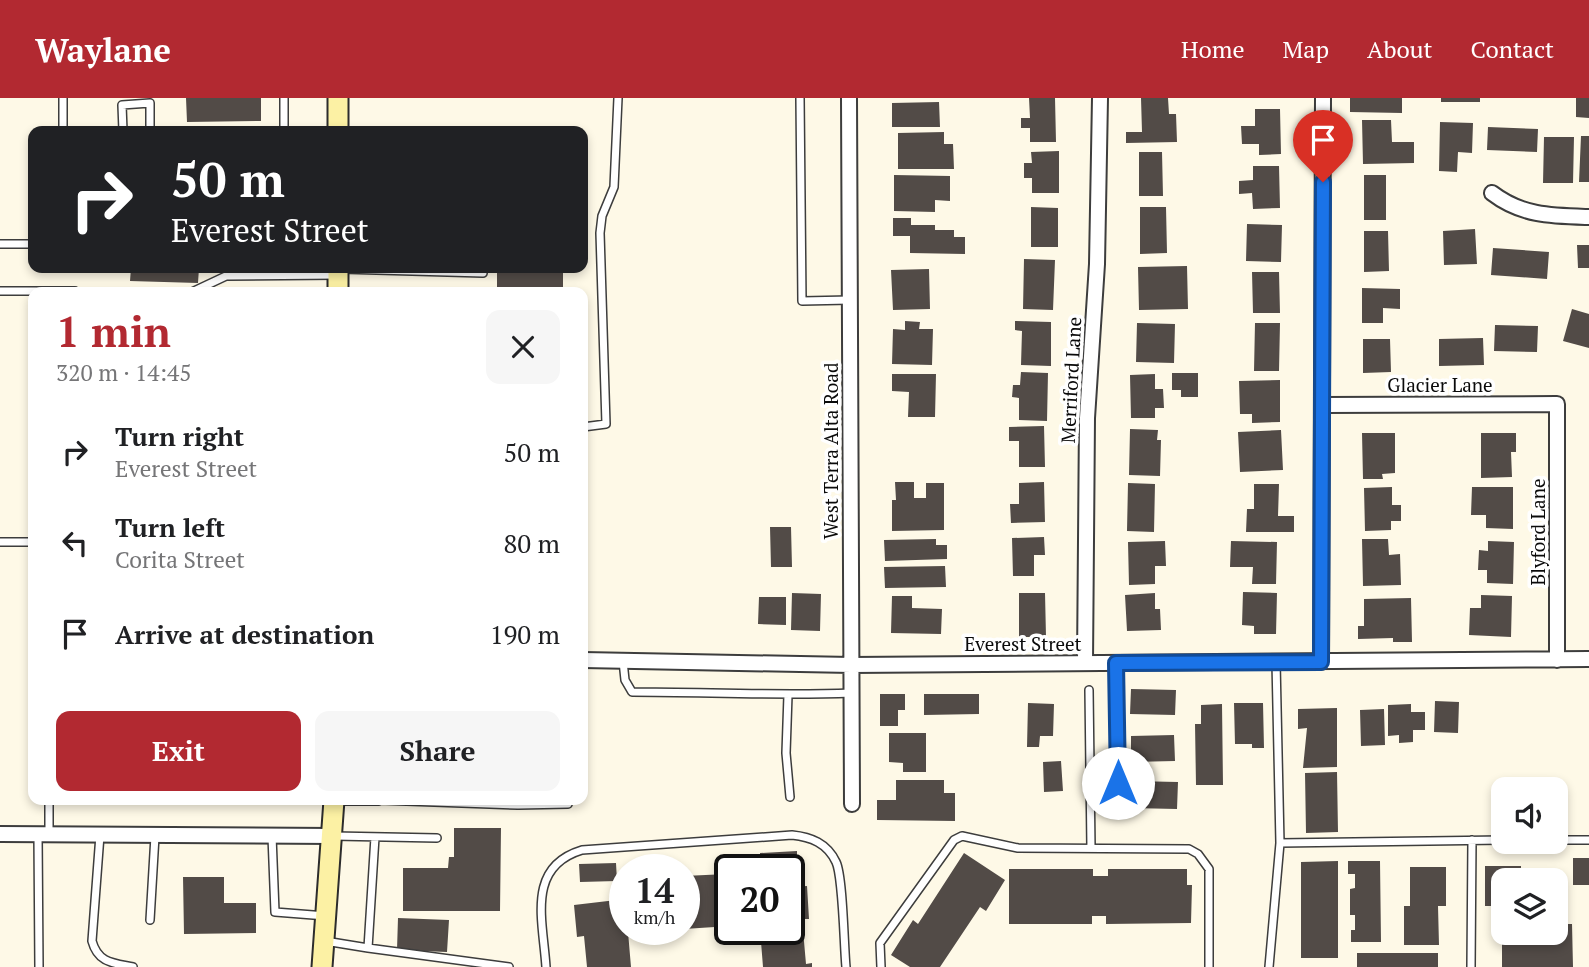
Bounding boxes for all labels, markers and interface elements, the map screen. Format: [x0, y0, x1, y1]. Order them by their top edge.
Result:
text: Waylane [35, 28, 171, 71]
text: Home [1181, 33, 1245, 65]
text: Map [1283, 33, 1329, 65]
text: About [1367, 33, 1433, 65]
text: Contact [1471, 33, 1554, 65]
pin [1293, 110, 1353, 182]
icon: arrive [1304, 121, 1342, 159]
text: 50 m [171, 146, 285, 211]
icon: right [56, 154, 147, 245]
text: Everest Street [171, 209, 369, 251]
text: 1 min [56, 303, 171, 359]
button: close [486, 310, 560, 384]
street label: Merriford Lane [1055, 316, 1086, 444]
text: 320 m · 14:45 [56, 357, 191, 388]
street label: West Terra Alta Road [818, 362, 843, 539]
street label: Glacier Lane [1387, 372, 1493, 397]
text: Turn right [115, 419, 244, 453]
icon: right [56, 433, 94, 471]
text: 50 m [504, 435, 560, 469]
text: Everest Street [115, 453, 257, 484]
street label: Blyford Lane [1525, 479, 1550, 586]
text: Turn left [115, 510, 225, 544]
icon: left [56, 524, 94, 562]
text: 80 m [504, 526, 560, 560]
text: Corita Street [115, 544, 245, 575]
icon: arrive [56, 615, 94, 653]
text: Arrive at destination [115, 617, 374, 651]
text: 190 m [490, 617, 560, 651]
street label: Everest Street [964, 631, 1082, 656]
button: Exit [56, 711, 301, 791]
button: Share [315, 711, 560, 791]
position arrow [1081, 746, 1155, 820]
map controls [1491, 777, 1568, 945]
button: sound [1491, 777, 1568, 854]
speed limit sign: 20 [714, 854, 805, 945]
text: 14 [635, 867, 674, 913]
button: layers [1491, 868, 1568, 945]
text: km/h [634, 905, 675, 929]

